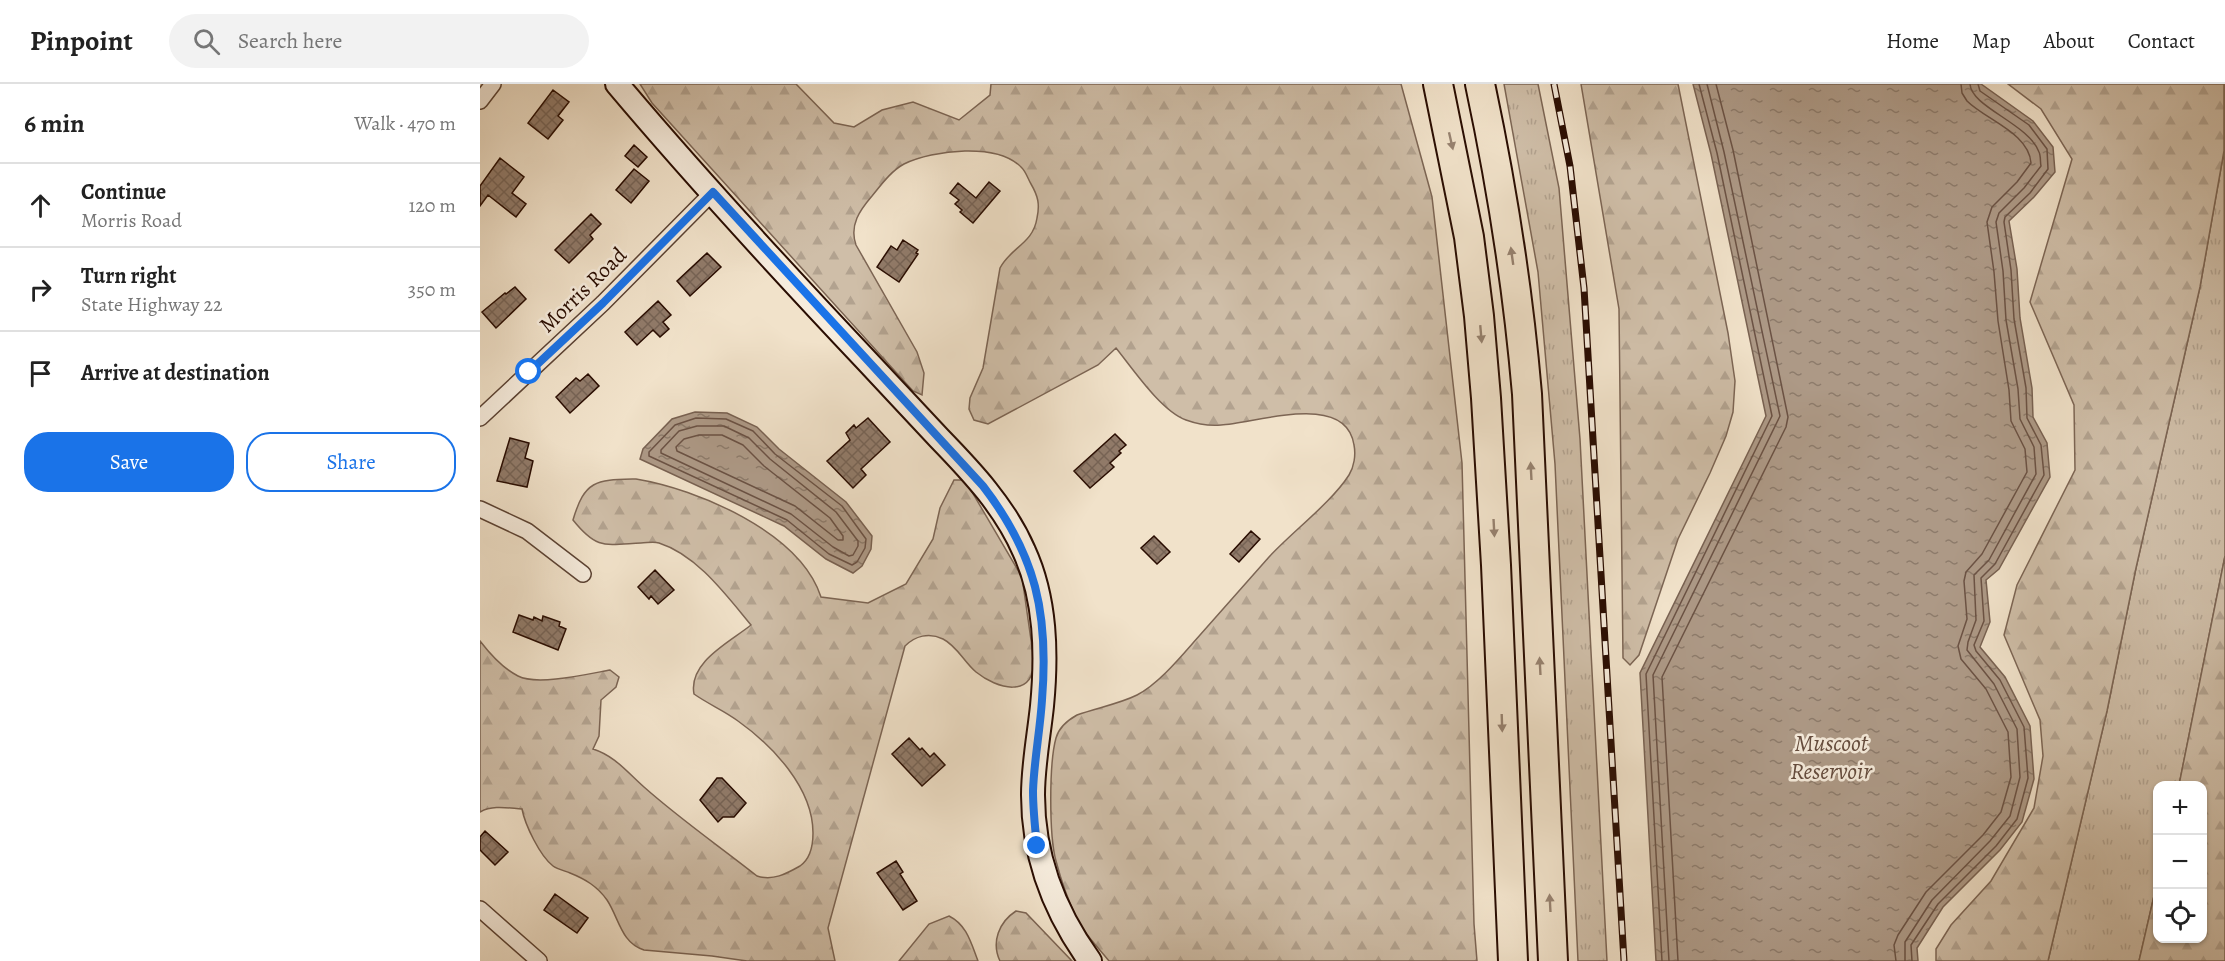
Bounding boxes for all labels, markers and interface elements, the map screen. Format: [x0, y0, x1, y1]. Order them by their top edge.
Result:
search box [169, 14, 589, 68]
text: Pinpoint [30, 22, 133, 60]
icon: search [190, 25, 223, 58]
text: Search here [238, 26, 342, 56]
text: Home [1886, 27, 1939, 55]
text: Map [1972, 27, 2010, 55]
text: About [2043, 27, 2095, 55]
text: Contact [2128, 27, 2195, 55]
text: 6 min [24, 106, 85, 141]
text: Walk · 470 m [354, 110, 456, 137]
one-way arrow [1446, 132, 1456, 150]
text: Continue [81, 177, 166, 207]
icon: ahead [24, 189, 57, 222]
text: 120 m [408, 192, 456, 219]
text: Morris Road [81, 207, 182, 234]
street label: Morris Road [533, 240, 634, 339]
one-way arrow [1508, 246, 1517, 265]
text: Turn right [81, 261, 177, 291]
icon: right [24, 273, 57, 306]
text: 350 m [408, 276, 456, 303]
text: State Highway 22 [81, 291, 222, 318]
one-way arrow [1476, 324, 1486, 343]
icon: arrive [24, 357, 57, 390]
text: Arrive at destination [81, 358, 270, 388]
route start [515, 358, 541, 384]
button: Save [24, 432, 234, 492]
button: Share [246, 432, 456, 492]
one-way arrow [1527, 461, 1536, 480]
one-way arrow [1489, 519, 1498, 538]
one-way arrow [1535, 656, 1544, 675]
one-way arrow [1498, 713, 1507, 732]
water label: Muscoot Reservoir [1790, 727, 1872, 787]
map controls [2153, 781, 2207, 943]
button: + [2153, 781, 2207, 835]
route end [1023, 832, 1049, 858]
button: − [2153, 835, 2207, 889]
button: locate [2153, 889, 2207, 943]
one-way arrow [1545, 893, 1555, 912]

